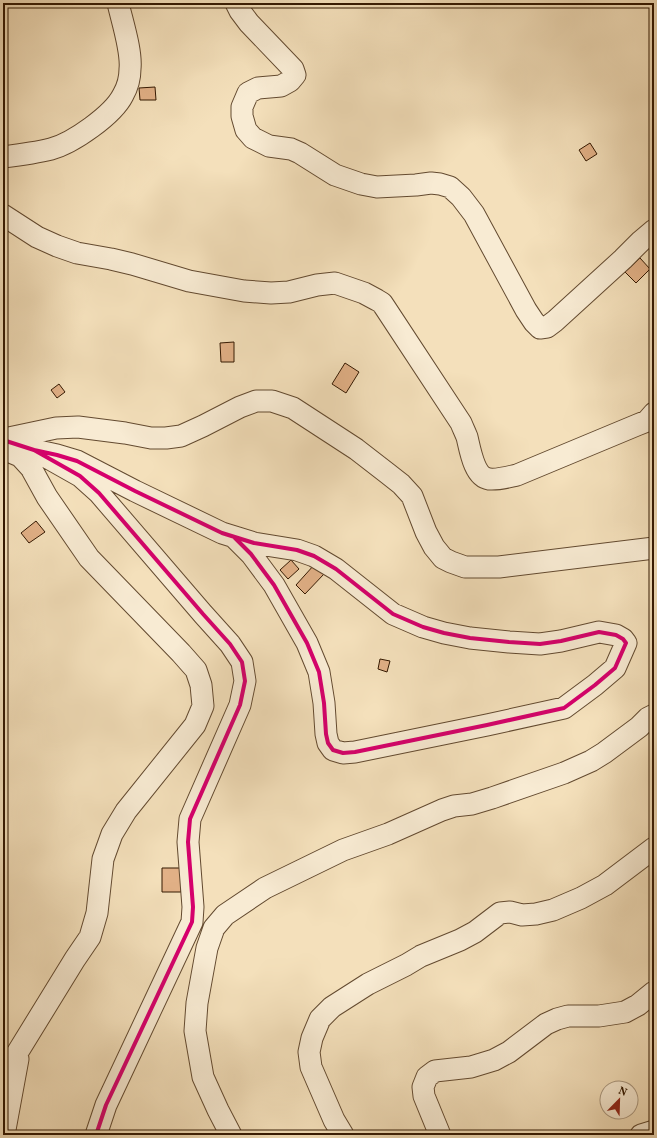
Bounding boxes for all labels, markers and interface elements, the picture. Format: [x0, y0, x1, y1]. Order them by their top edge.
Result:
north arrow [599, 1080, 639, 1120]
text: N [616, 1084, 629, 1101]

